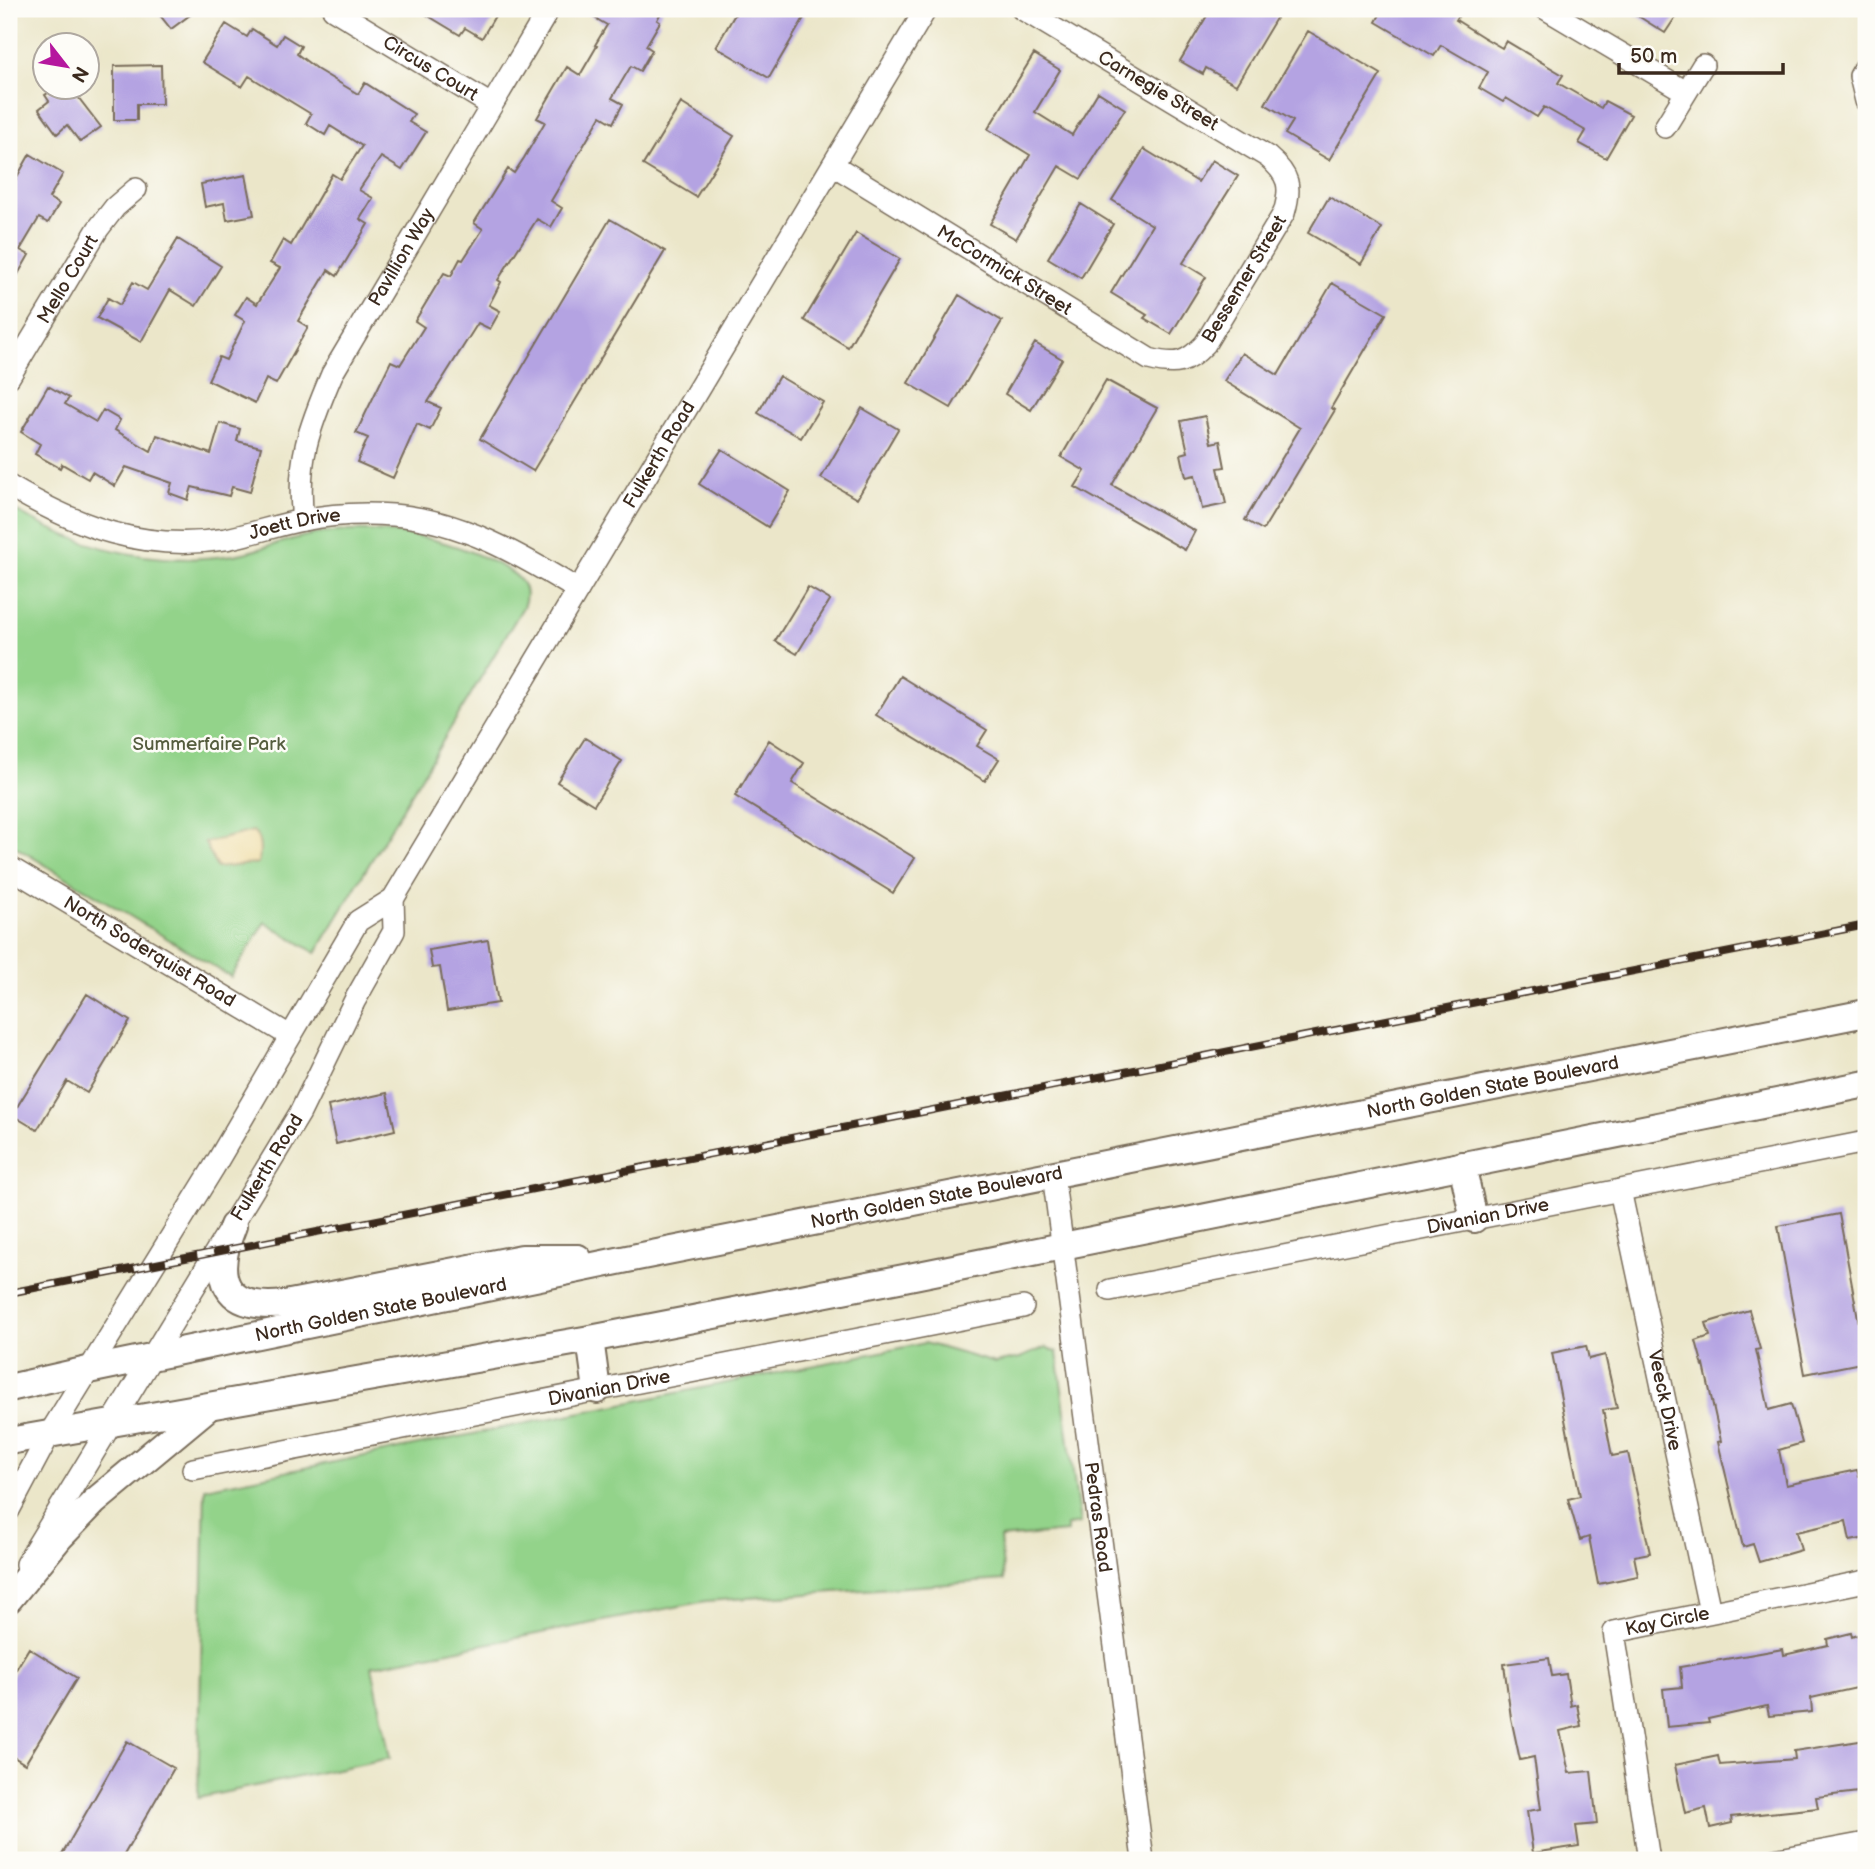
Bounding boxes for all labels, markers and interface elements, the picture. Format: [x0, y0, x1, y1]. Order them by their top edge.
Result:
street label: Circus Court [379, 30, 482, 106]
north arrow [32, 32, 102, 102]
scale bar [1619, 32, 1784, 76]
text: 50 m [1630, 44, 1677, 69]
street label: Carnegie Street [1093, 46, 1223, 136]
text: N [66, 62, 93, 86]
street label: Pavillion Way [363, 204, 440, 310]
street label: Bessemer Street [1197, 211, 1292, 347]
street label: McCormick Street [933, 220, 1076, 320]
street label: Mello Court [32, 231, 103, 328]
street label: Fulkerth Road [618, 397, 700, 512]
street label: Joett Drive [246, 503, 342, 545]
park label: Summerfaire Park [133, 733, 286, 756]
street label: North Soderquist Road [59, 891, 240, 1012]
street label: North Golden State Boulevard [1365, 1051, 1621, 1123]
street label: Fulkerth Road [226, 1110, 308, 1225]
street label: North Golden State Boulevard [809, 1161, 1065, 1234]
street label: Divanian Drive [1425, 1193, 1551, 1239]
street label: North Golden State Boulevard [253, 1273, 509, 1347]
street label: Veeck Drive [1643, 1348, 1687, 1453]
street label: Divanian Drive [546, 1365, 672, 1411]
street label: Pedras Road [1079, 1460, 1117, 1574]
street label: Kay Circle [1623, 1601, 1711, 1641]

